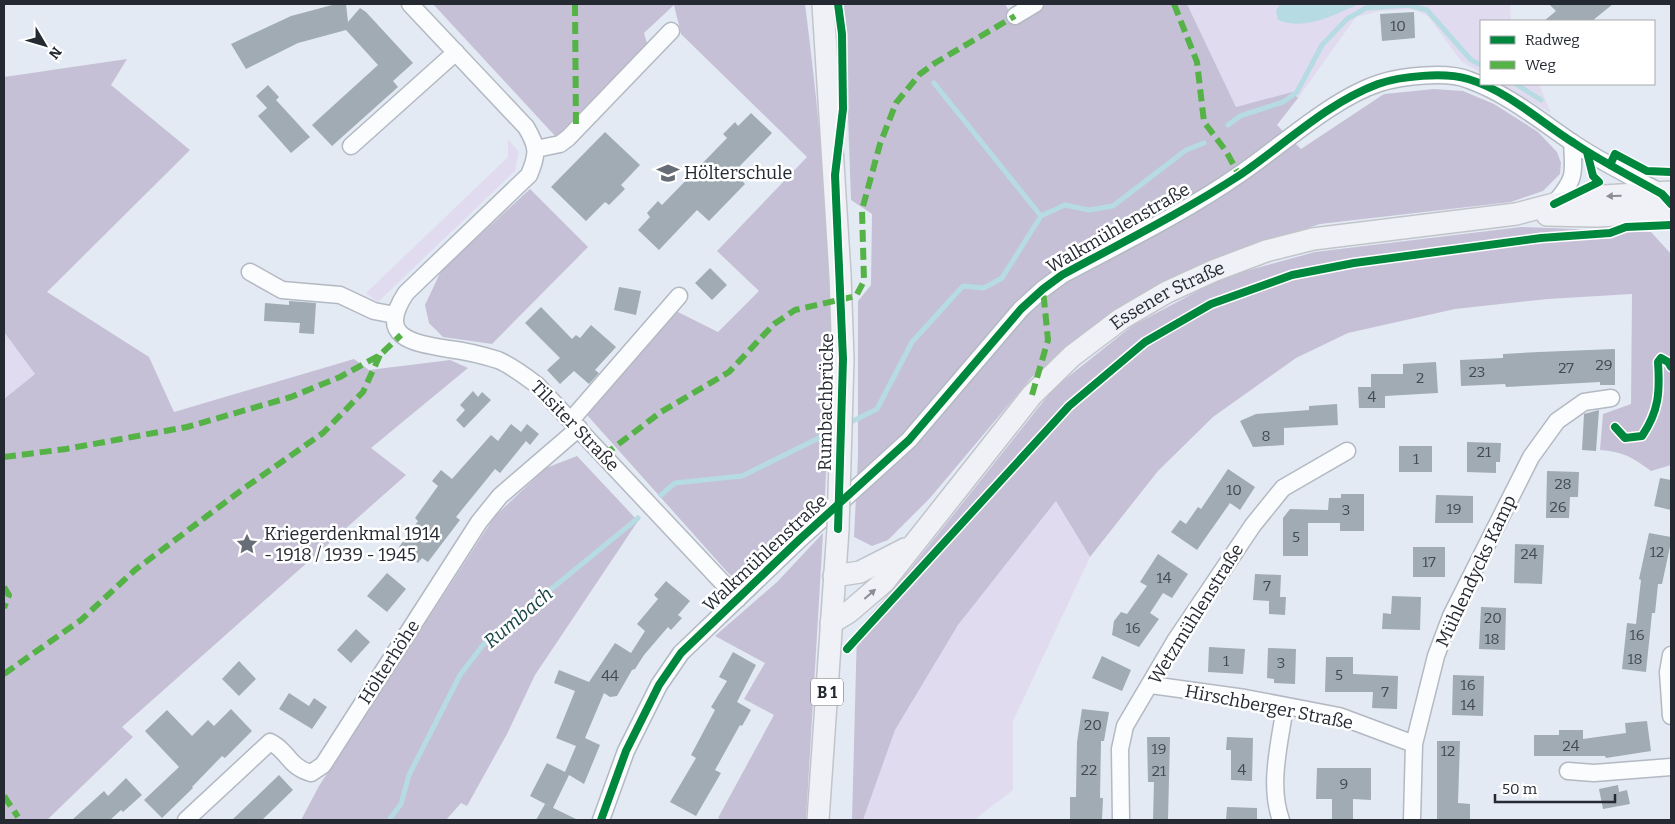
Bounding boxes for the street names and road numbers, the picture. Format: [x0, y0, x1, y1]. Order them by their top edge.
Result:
street label: Walkmühlenstraße [1043, 178, 1193, 278]
street label: Essener Straße [1105, 257, 1228, 335]
street label: Rumbachbrücke [814, 333, 838, 471]
street label: Tilsiter Straße [526, 376, 624, 476]
street label: Walkmühlenstraße [698, 490, 832, 616]
street label: Mühlendycks Kamp [1431, 492, 1521, 650]
street label: Wetzmühlenstraße [1144, 540, 1248, 688]
street label: Hölterhöhe [354, 616, 424, 708]
road number: B 1 [811, 679, 843, 706]
street label: Hirschberger Straße [1183, 680, 1355, 734]

